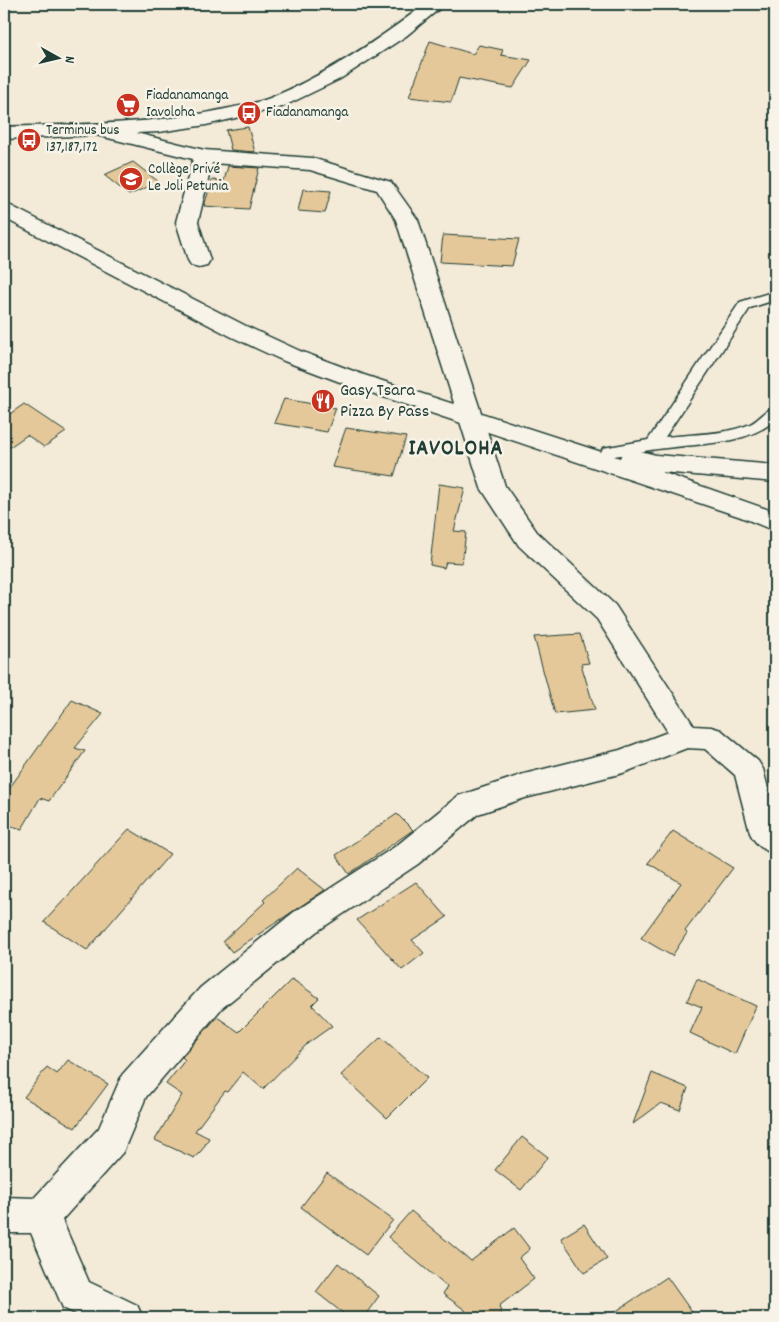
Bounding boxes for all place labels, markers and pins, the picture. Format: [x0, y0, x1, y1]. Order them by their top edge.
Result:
place label: Fiadanamanga Iavoloha [146, 85, 229, 124]
supermarket icon: Fiadanamanga Iavoloha [115, 92, 141, 118]
bus stop icon: Fiadanamanga [236, 100, 262, 126]
place label: Fiadanamanga [266, 102, 349, 124]
place label: Terminus bus 137,187,172 [46, 120, 120, 159]
bus stop icon: Terminus bus 137,187,172 [16, 127, 42, 153]
place label: Collège Privé Le Joli Petunia [148, 159, 229, 198]
school or university icon: Collège Privé Le Joli Petunia [118, 166, 144, 192]
place label: Gasy Tsara Pizza By Pass [340, 379, 429, 425]
restaurant icon: Gasy Tsara Pizza By Pass [310, 388, 336, 414]

